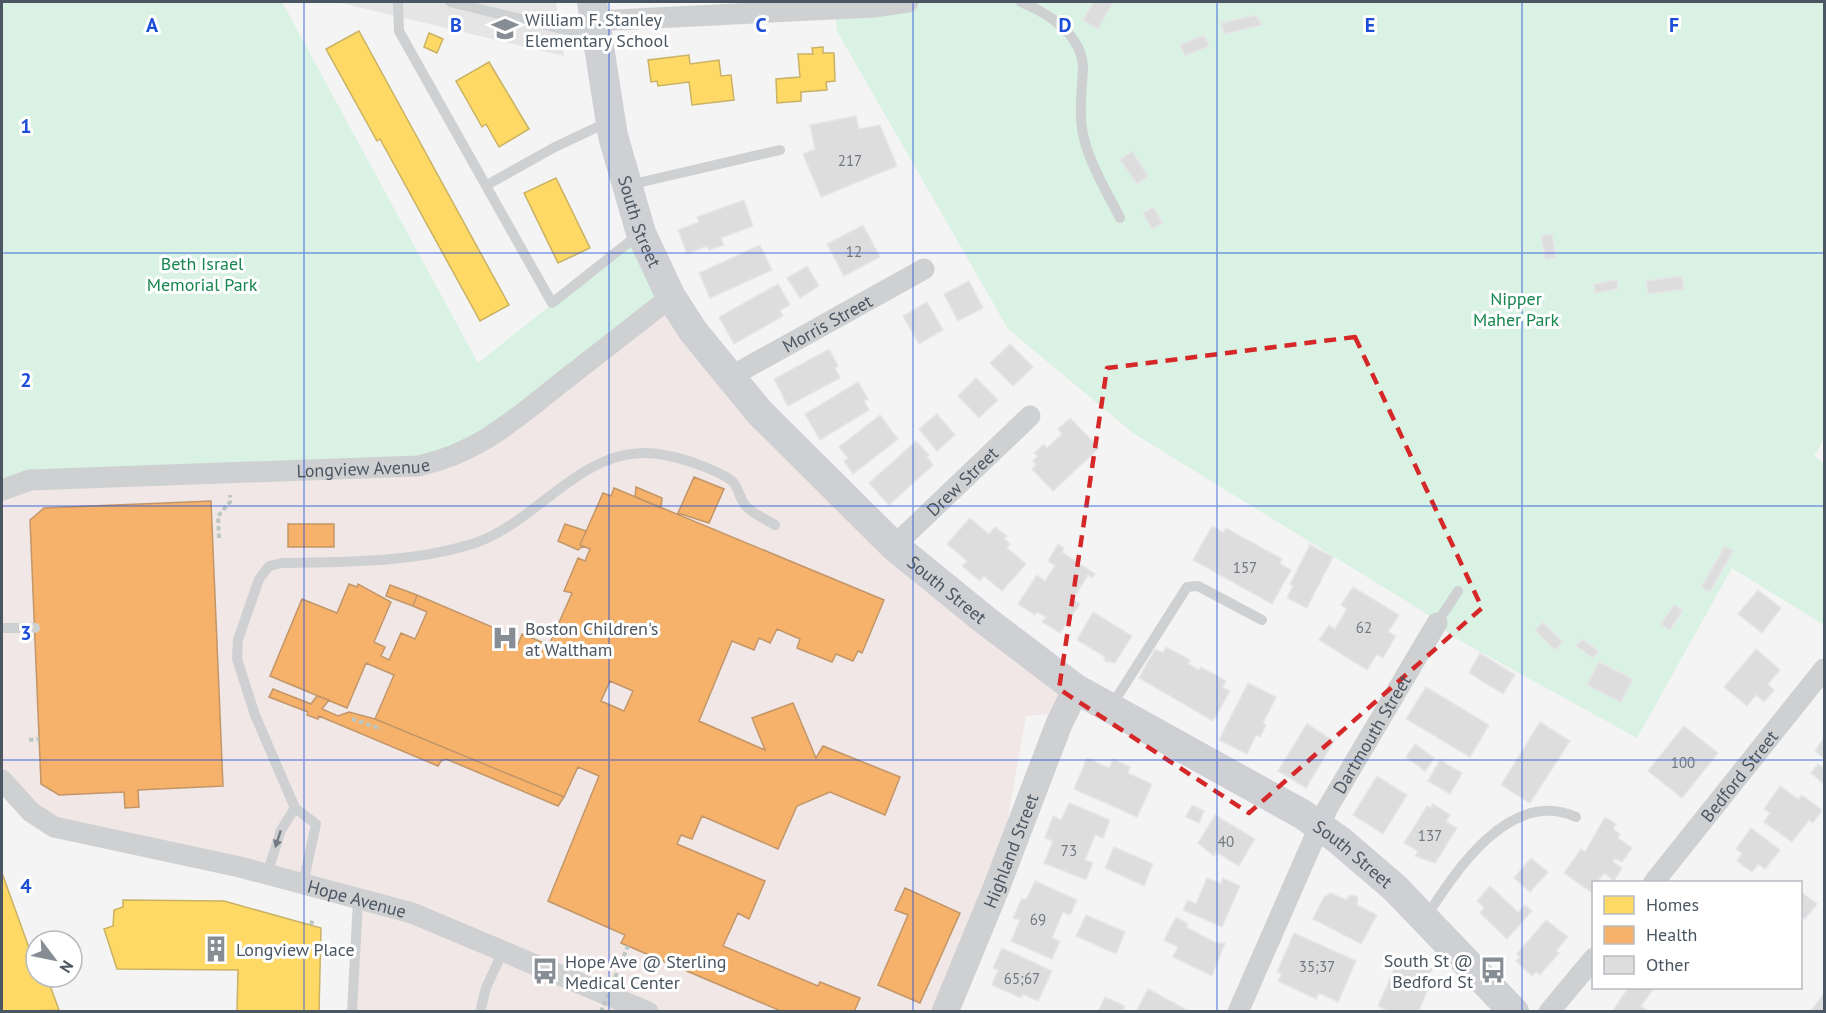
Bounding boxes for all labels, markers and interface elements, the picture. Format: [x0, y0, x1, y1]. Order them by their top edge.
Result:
place label: William F. Stanley Elementary School [525, 8, 669, 52]
text: A [146, 12, 159, 38]
text: B [450, 12, 462, 38]
text: C [755, 12, 767, 38]
text: D [1059, 12, 1072, 38]
text: E [1365, 12, 1375, 38]
text: F [1669, 12, 1679, 38]
school or university icon: William F. Stanley Elementary School [490, 14, 520, 44]
text: 1 [20, 113, 32, 139]
house number: 217 [838, 151, 862, 170]
street label: South Street [613, 173, 667, 271]
house number: 12 [846, 242, 862, 261]
park label: Beth Israel Memorial Park [147, 252, 258, 296]
park label: Nipper Maher Park [1473, 287, 1559, 331]
street label: Morris Street [778, 289, 876, 357]
text: 2 [20, 367, 32, 393]
street label: Drew Street [921, 441, 1003, 521]
street label: Longview Avenue [296, 452, 432, 482]
street label: South Street [903, 550, 992, 628]
house number: 157 [1233, 558, 1257, 577]
place label: Boston Children's at Waltham [525, 617, 658, 661]
house number: 62 [1356, 618, 1372, 637]
text: 3 [20, 620, 32, 646]
hospital icon: Boston Children's at Waltham [490, 623, 520, 653]
street label: Dartmouth Street [1327, 670, 1416, 797]
street label: Bedford Street [1695, 725, 1783, 826]
house number: 100 [1671, 753, 1695, 772]
street label: Highland Street [978, 790, 1043, 912]
street label: South Street [1309, 814, 1398, 893]
house number: 137 [1418, 826, 1442, 845]
one-way arrow [273, 830, 282, 848]
house number: 40 [1218, 832, 1234, 851]
house number: 73 [1061, 841, 1077, 860]
text: 4 [20, 873, 32, 899]
street label: Hope Avenue [305, 874, 409, 922]
legend [1592, 881, 1802, 989]
text: Homes [1646, 893, 1699, 916]
house number: 69 [1030, 910, 1046, 929]
text: Health [1646, 923, 1697, 946]
north arrow [24, 929, 84, 989]
building icon: Longview Place [201, 934, 231, 964]
place label: Longview Place [236, 938, 355, 961]
place label: South St @ Bedford St [1384, 949, 1473, 993]
place label: Hope Ave @ Sterling Medical Center [565, 950, 726, 994]
text: Other [1646, 953, 1690, 976]
bus stop icon: South St @ Bedford St [1478, 955, 1508, 985]
bus stop icon: Hope Ave @ Sterling Medical Center [530, 956, 560, 986]
text: N [55, 957, 78, 977]
house number: 35;37 [1299, 957, 1335, 976]
house number: 65;67 [1004, 969, 1040, 988]

